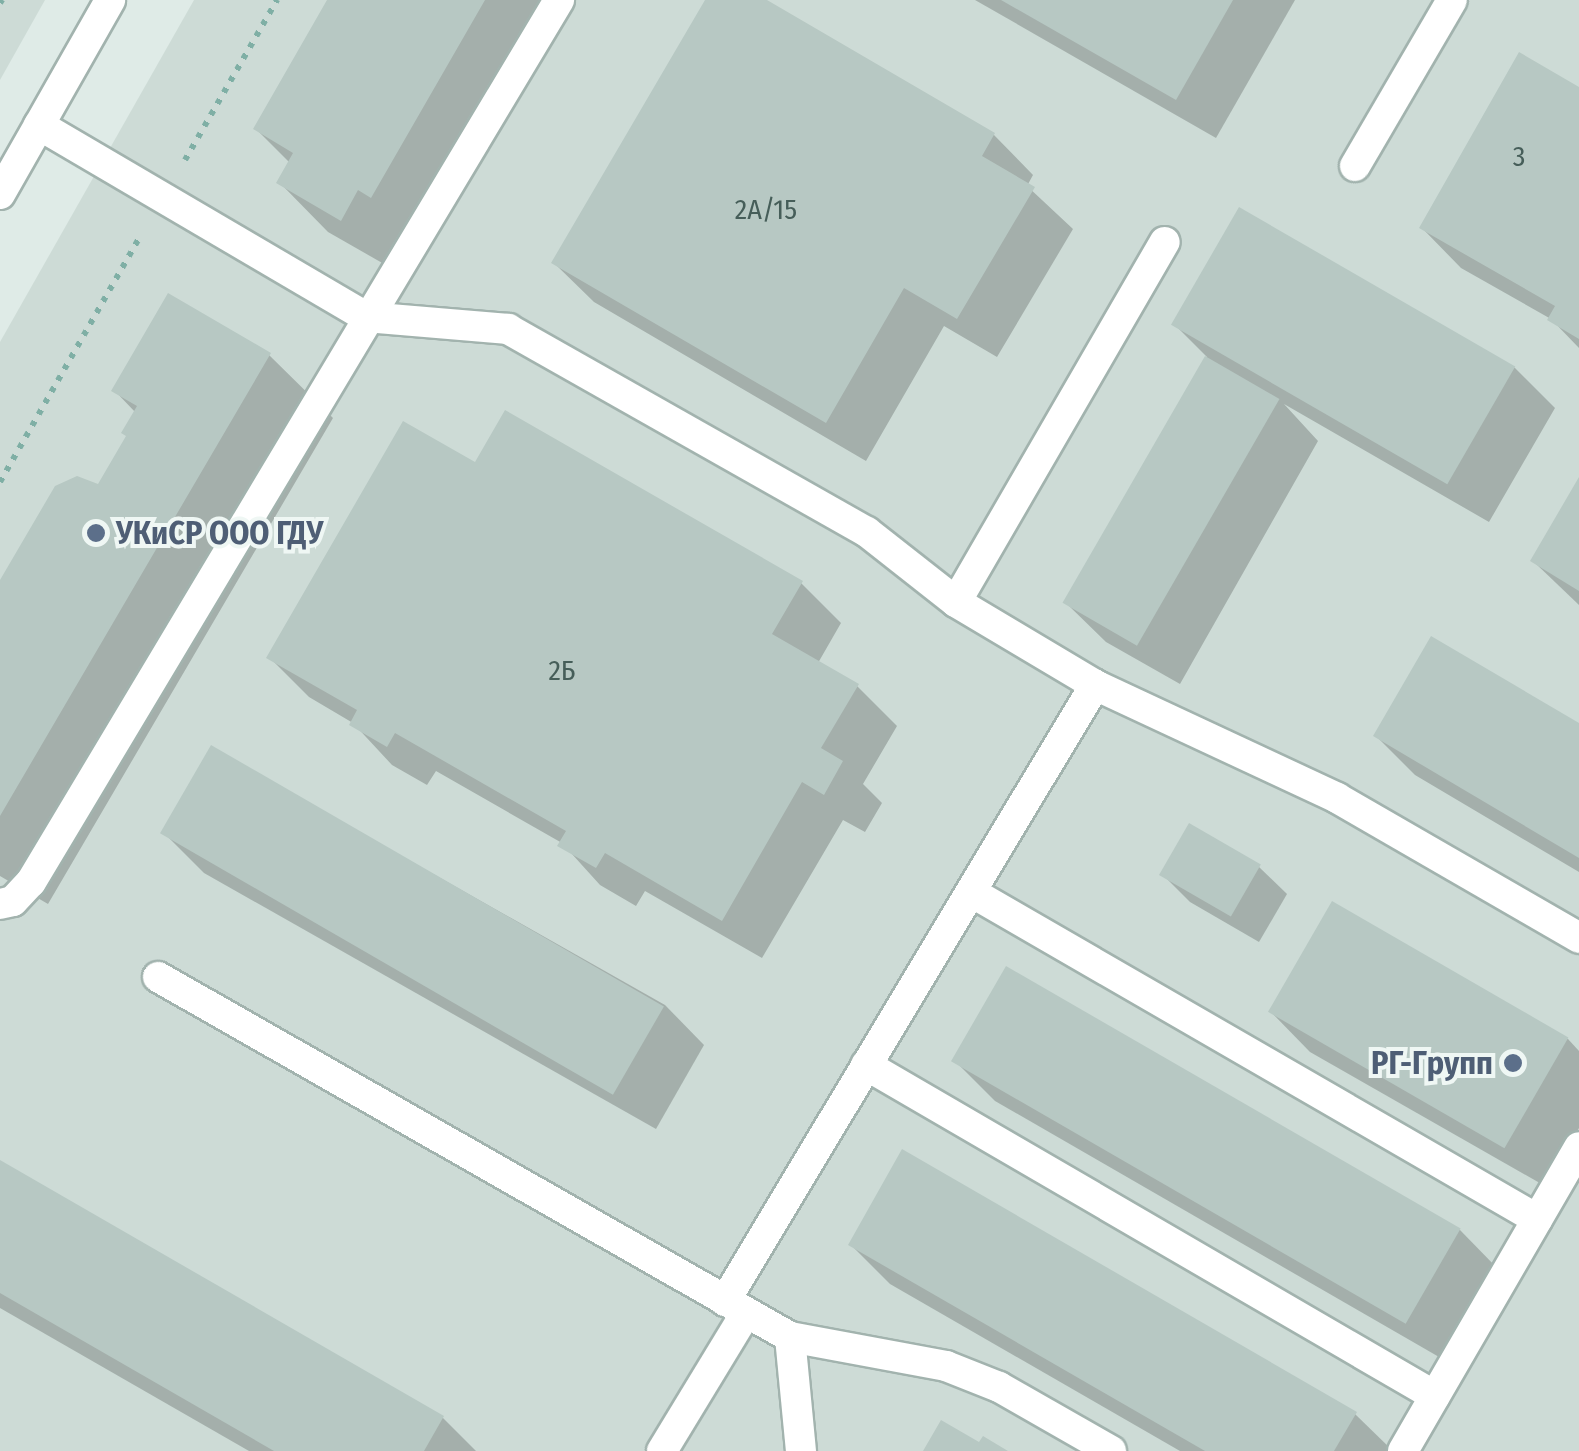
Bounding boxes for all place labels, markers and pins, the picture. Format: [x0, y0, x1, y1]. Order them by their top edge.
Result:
place label: УКиСР ООО ГДУ [116, 514, 323, 552]
marker: УКиСР ООО ГДУ [85, 522, 107, 544]
place label: РГ-Групп [1371, 1044, 1493, 1082]
marker: РГ-Групп [1502, 1052, 1524, 1074]

